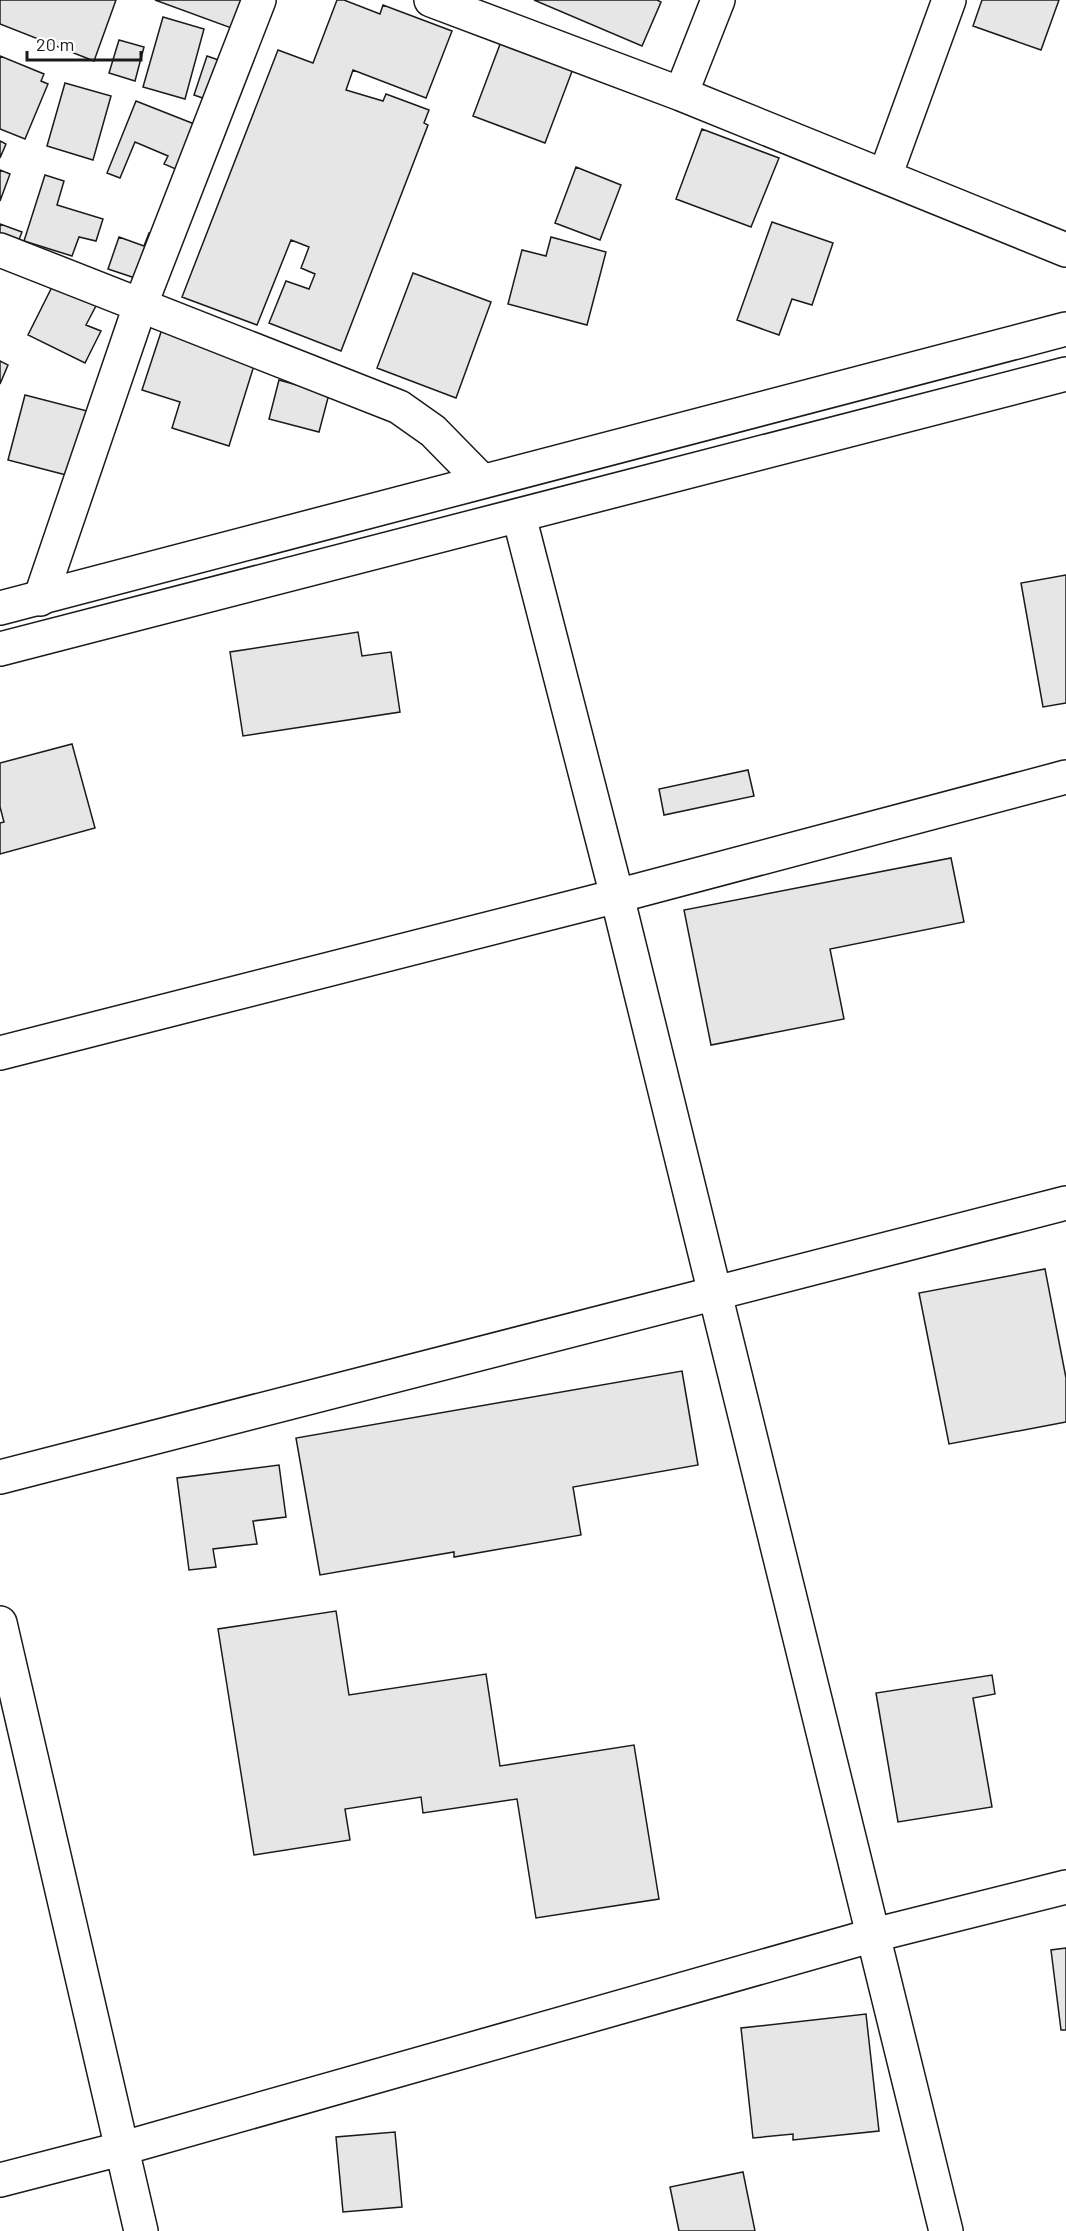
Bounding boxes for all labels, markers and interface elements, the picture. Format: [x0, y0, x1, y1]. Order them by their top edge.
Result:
scale bar [27, 24, 141, 62]
text: 20 m [36, 33, 74, 55]

